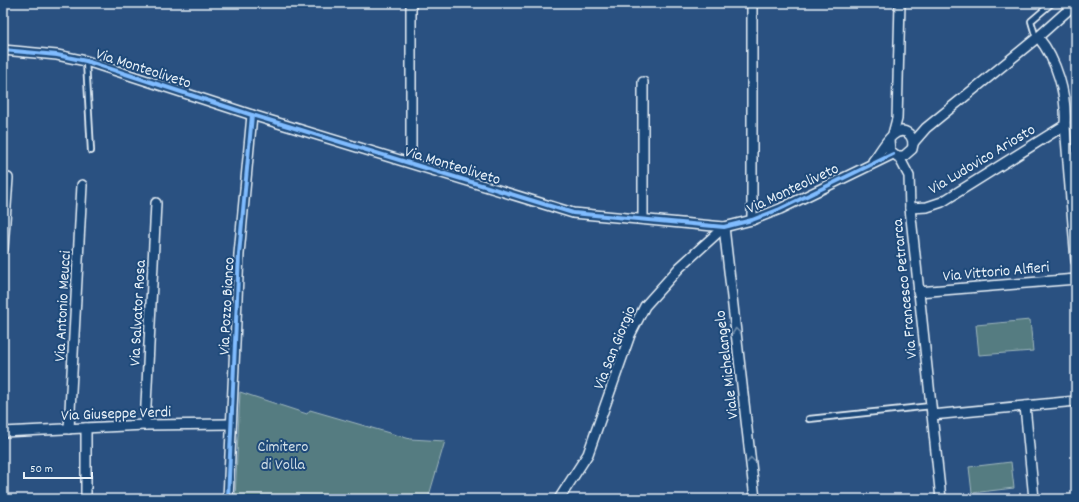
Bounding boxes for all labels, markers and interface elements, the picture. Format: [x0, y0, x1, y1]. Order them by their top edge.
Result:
street label: Via Monteoliveto [92, 43, 194, 96]
street label: Via Ludovico Ariosto [924, 119, 1040, 201]
street label: Via Monteoliveto [401, 141, 503, 192]
street label: Via Monteoliveto [743, 158, 843, 221]
street label: Via Francesco Petrarca [887, 217, 924, 360]
street label: Via Antonio Meucci [49, 250, 78, 362]
street label: Via Vittorio Alfieri [942, 256, 1050, 289]
street label: Via Pozzo Bianco [213, 257, 242, 356]
street label: Via Salvator Rosa [124, 259, 153, 367]
street label: Via San Giorgio [588, 303, 643, 393]
street label: Viale Michelangelo [709, 309, 746, 420]
one-way arrow [732, 328, 741, 334]
street label: Via Giuseppe Verdi [61, 401, 172, 428]
park label: Cimitero di Volla [258, 436, 308, 477]
scale bar [24, 454, 92, 480]
one-way arrow [747, 457, 756, 463]
text: 50 m [30, 461, 53, 478]

